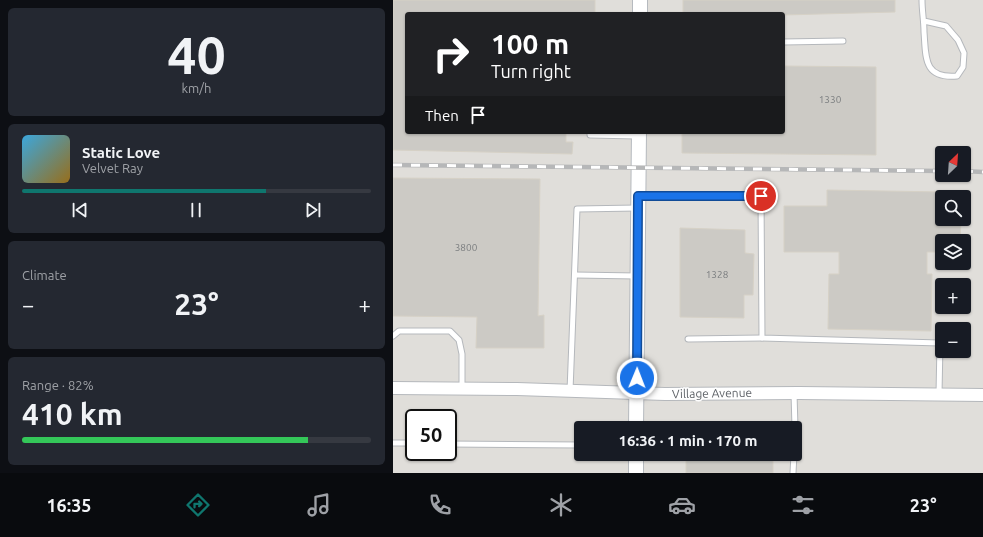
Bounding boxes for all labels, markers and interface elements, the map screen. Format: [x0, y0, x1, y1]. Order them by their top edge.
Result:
text: 40 [167, 26, 226, 84]
icon: right [425, 28, 477, 80]
text: 100 m [491, 28, 569, 59]
text: Turn right [491, 61, 571, 81]
text: km/h [181, 81, 212, 95]
house number: 1330 [819, 94, 842, 105]
icon: arrive [467, 104, 489, 126]
text: Then [425, 107, 459, 124]
text: Static Love [82, 144, 160, 161]
north arrow [935, 146, 971, 182]
map controls [935, 146, 971, 358]
text: Velvet Ray [82, 161, 143, 175]
pin [744, 179, 778, 213]
icon: arrive [750, 185, 772, 207]
button: search [935, 190, 971, 226]
icon: previous [69, 199, 91, 221]
icon: pause [185, 199, 207, 221]
icon: next [302, 199, 324, 221]
button: layers [935, 234, 971, 270]
house number: 3800 [455, 242, 478, 253]
text: Climate [22, 268, 67, 282]
house number: 1328 [706, 269, 729, 280]
button: + [935, 278, 971, 314]
text: 23° [174, 287, 219, 321]
text: − [22, 292, 34, 317]
text: + [359, 292, 371, 317]
button: − [935, 322, 971, 358]
position arrow [616, 357, 658, 399]
text: Range · 82% [22, 378, 94, 392]
street label: Village Avenue [672, 386, 752, 400]
text: 410 km [22, 397, 123, 431]
speed limit sign: 50 [405, 409, 457, 461]
text: 16:36 · 1 min · 170 m [619, 432, 757, 449]
icon: directions [184, 491, 212, 519]
icon: music [305, 491, 333, 519]
icon: phone [426, 491, 454, 519]
icon: climate [547, 491, 575, 519]
icon: car [668, 491, 696, 519]
icon: filters [789, 491, 817, 519]
text: 16:35 [46, 495, 92, 515]
text: 23° [910, 495, 937, 515]

